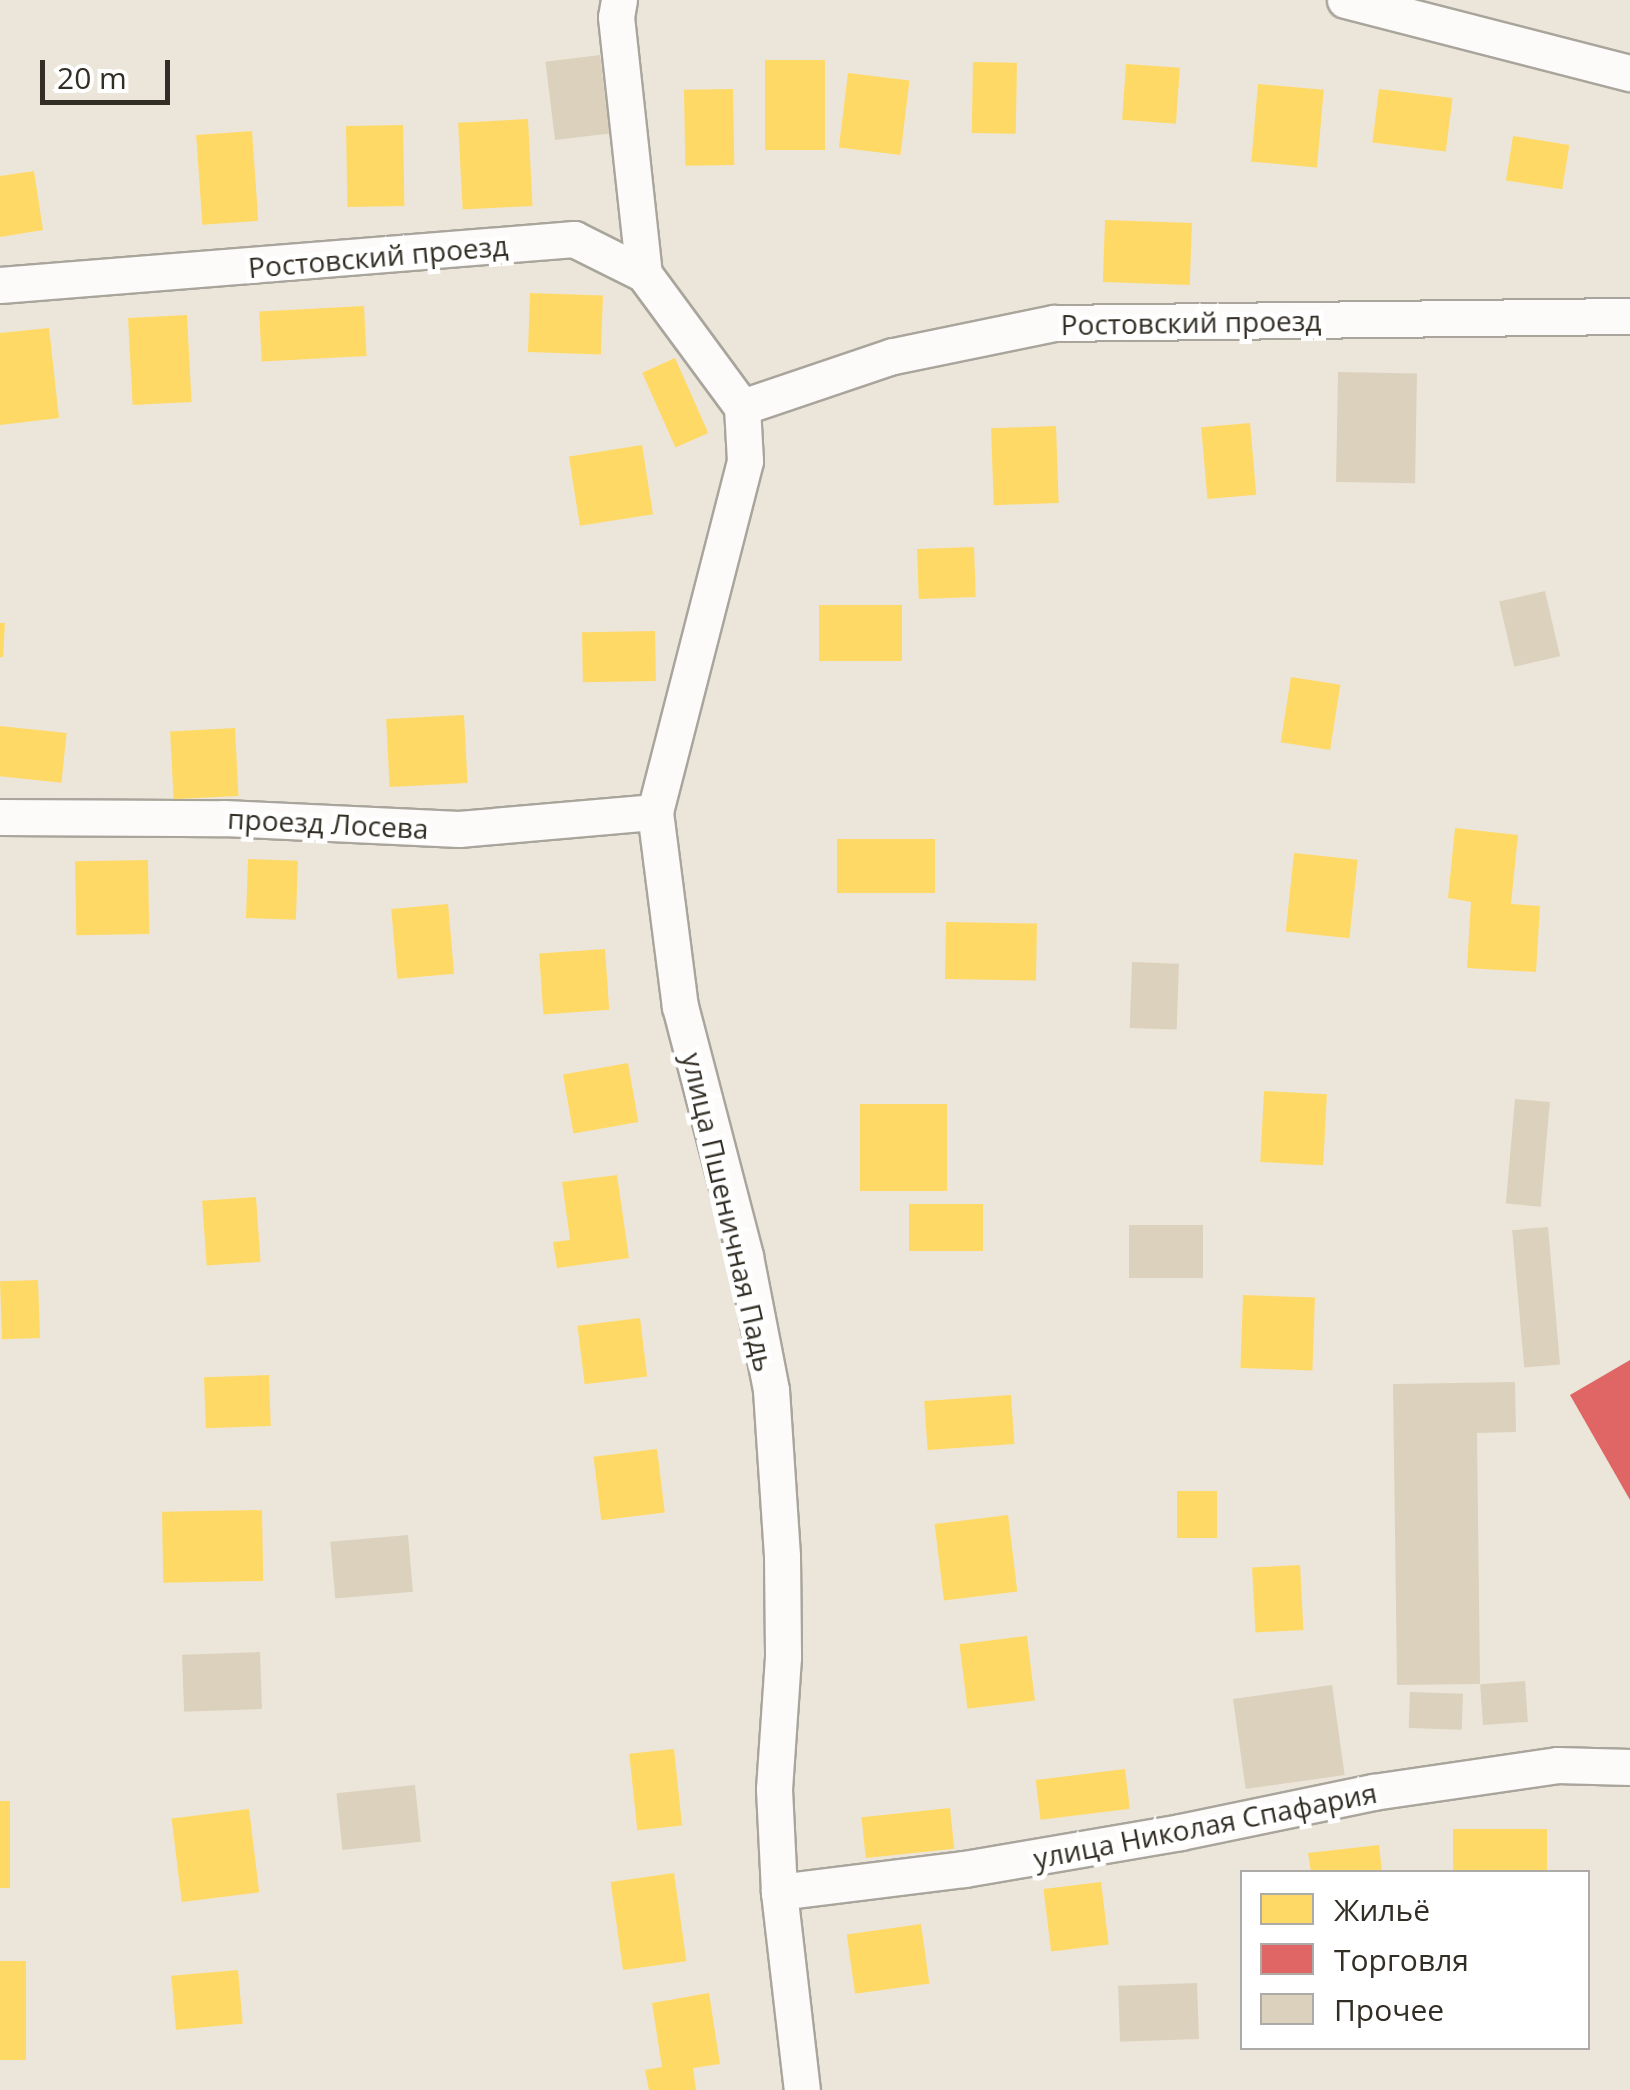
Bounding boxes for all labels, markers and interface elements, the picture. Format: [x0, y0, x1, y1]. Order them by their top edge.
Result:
scale bar [45, 40, 175, 102]
text: 20 m [57, 57, 127, 98]
street label: Ростовский проезд [247, 228, 509, 284]
street label: Ростовский проезд [1060, 303, 1322, 341]
street label: проезд Лосева [227, 801, 429, 845]
street label: улица Пшеничная Падь [676, 1049, 782, 1375]
street label: улица Николая Спафария [1031, 1775, 1379, 1875]
legend [1240, 1870, 1590, 2050]
text: Жильё [1334, 1889, 1430, 1930]
text: Торговля [1334, 1939, 1469, 1980]
text: Прочее [1334, 1989, 1444, 2030]

